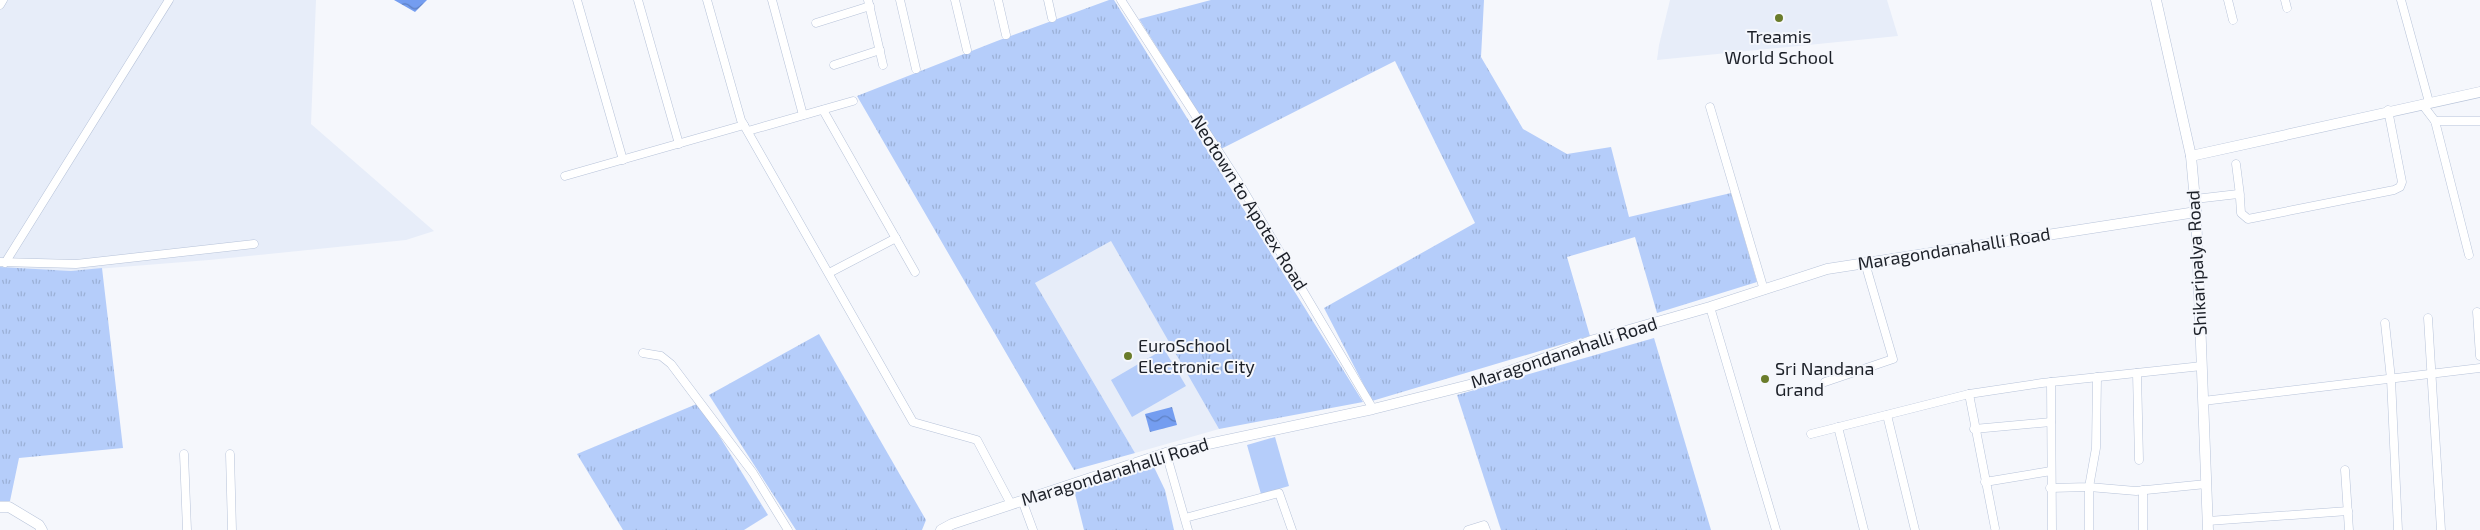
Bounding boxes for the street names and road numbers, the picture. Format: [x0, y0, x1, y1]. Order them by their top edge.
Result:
street label: Neotown to Apotex Road [1187, 111, 1313, 294]
street label: Shikaripalya Road [2181, 190, 2211, 336]
street label: Maragondanahalli Road [1856, 222, 2052, 274]
street label: Maragondanahalli Road [1468, 311, 1660, 393]
street label: Maragondanahalli Road [1018, 432, 1211, 510]

